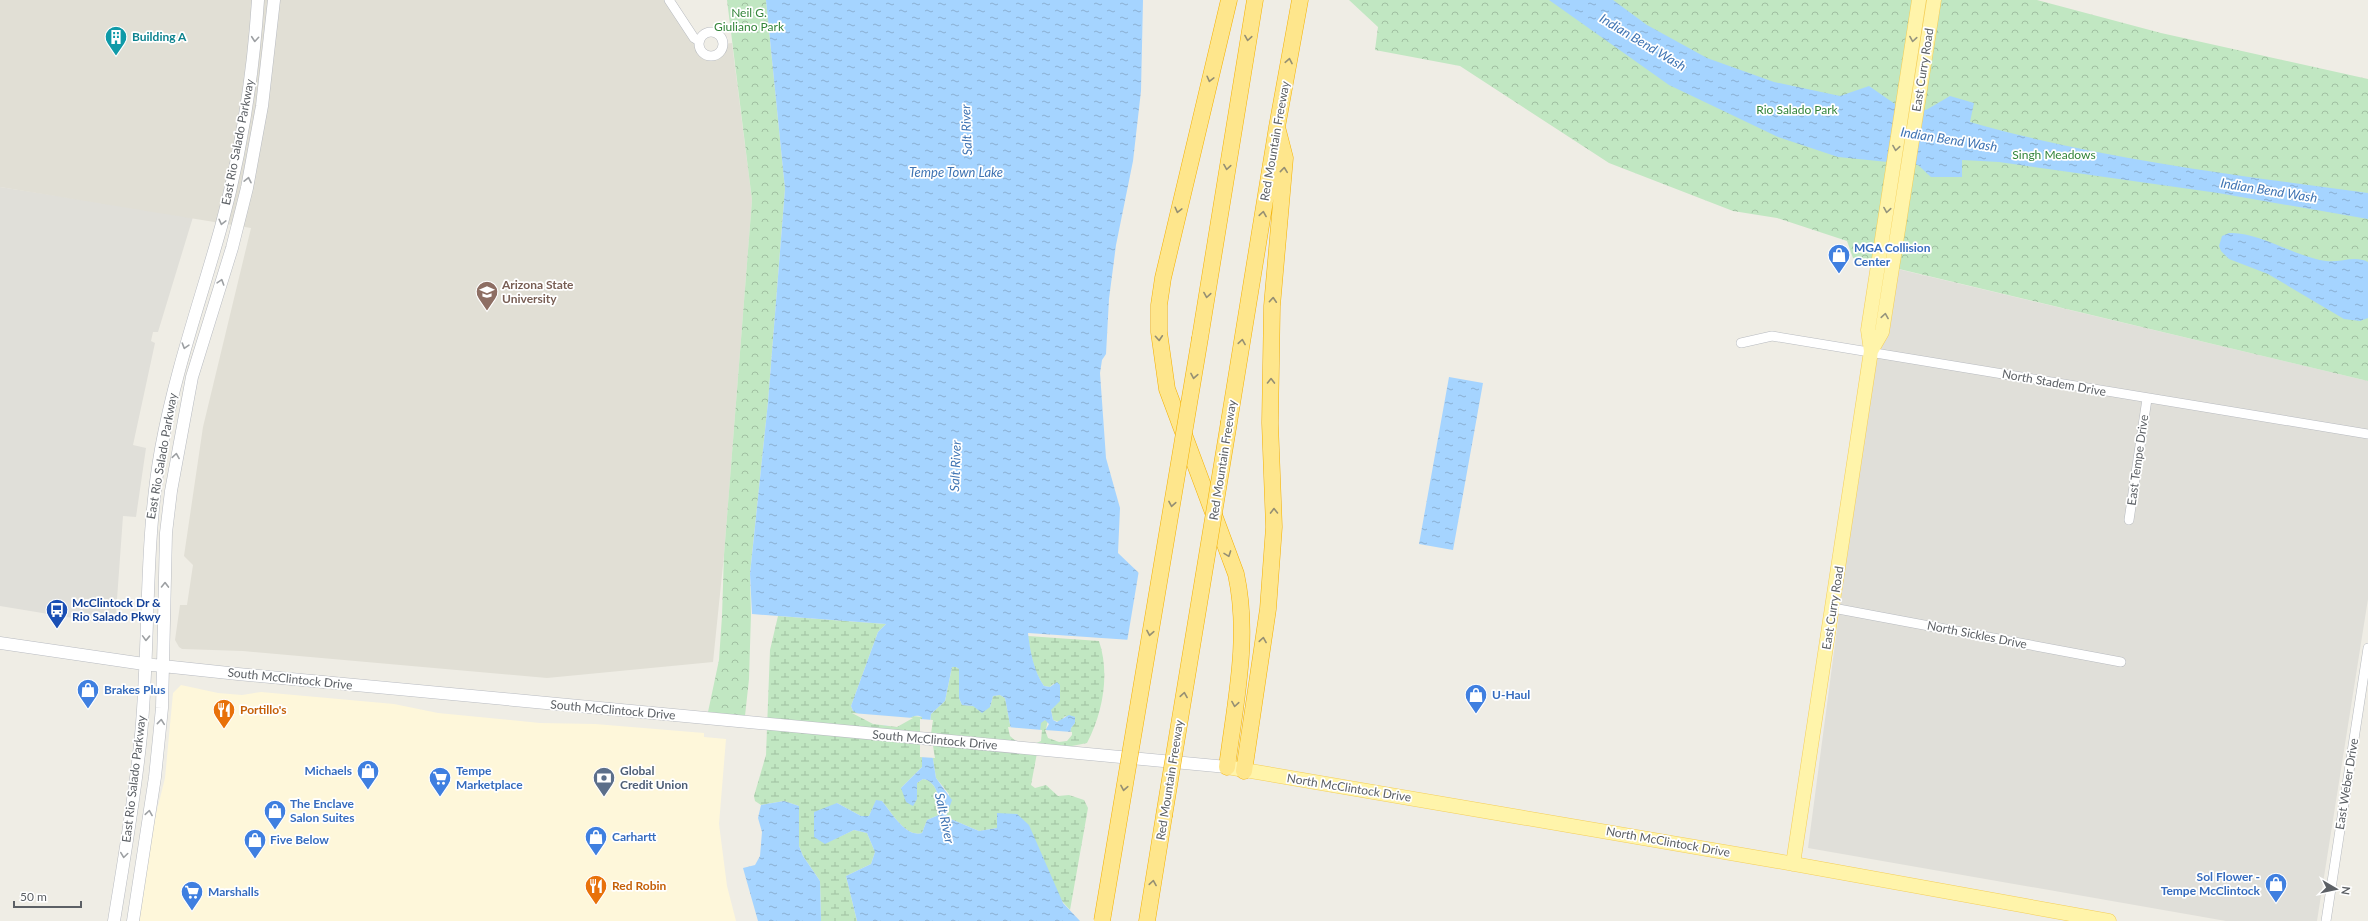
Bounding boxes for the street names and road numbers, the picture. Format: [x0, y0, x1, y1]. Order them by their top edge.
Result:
street label: East Curry Road [1909, 27, 1937, 113]
street label: East Rio Salado Parkway [218, 77, 257, 206]
street label: Red Mountain Freeway [1257, 79, 1293, 202]
street label: North Stadem Drive [2001, 366, 2107, 399]
street label: East Rio Salado Parkway [143, 391, 180, 520]
street label: Red Mountain Freeway [1206, 398, 1240, 521]
street label: East Tempe Drive [2124, 414, 2151, 506]
street label: East Curry Road [1819, 565, 1847, 651]
street label: North Sickles Drive [1926, 617, 2028, 652]
street label: South McClintock Drive [227, 664, 353, 693]
street label: South McClintock Drive [550, 697, 676, 722]
street label: East Rio Salado Parkway [118, 714, 149, 843]
street label: Red Mountain Freeway [1153, 718, 1187, 841]
street label: South McClintock Drive [872, 727, 998, 752]
street label: East Weber Drive [2332, 737, 2361, 831]
street label: North McClintock Drive [1286, 770, 1412, 805]
street label: North McClintock Drive [1605, 823, 1731, 860]

